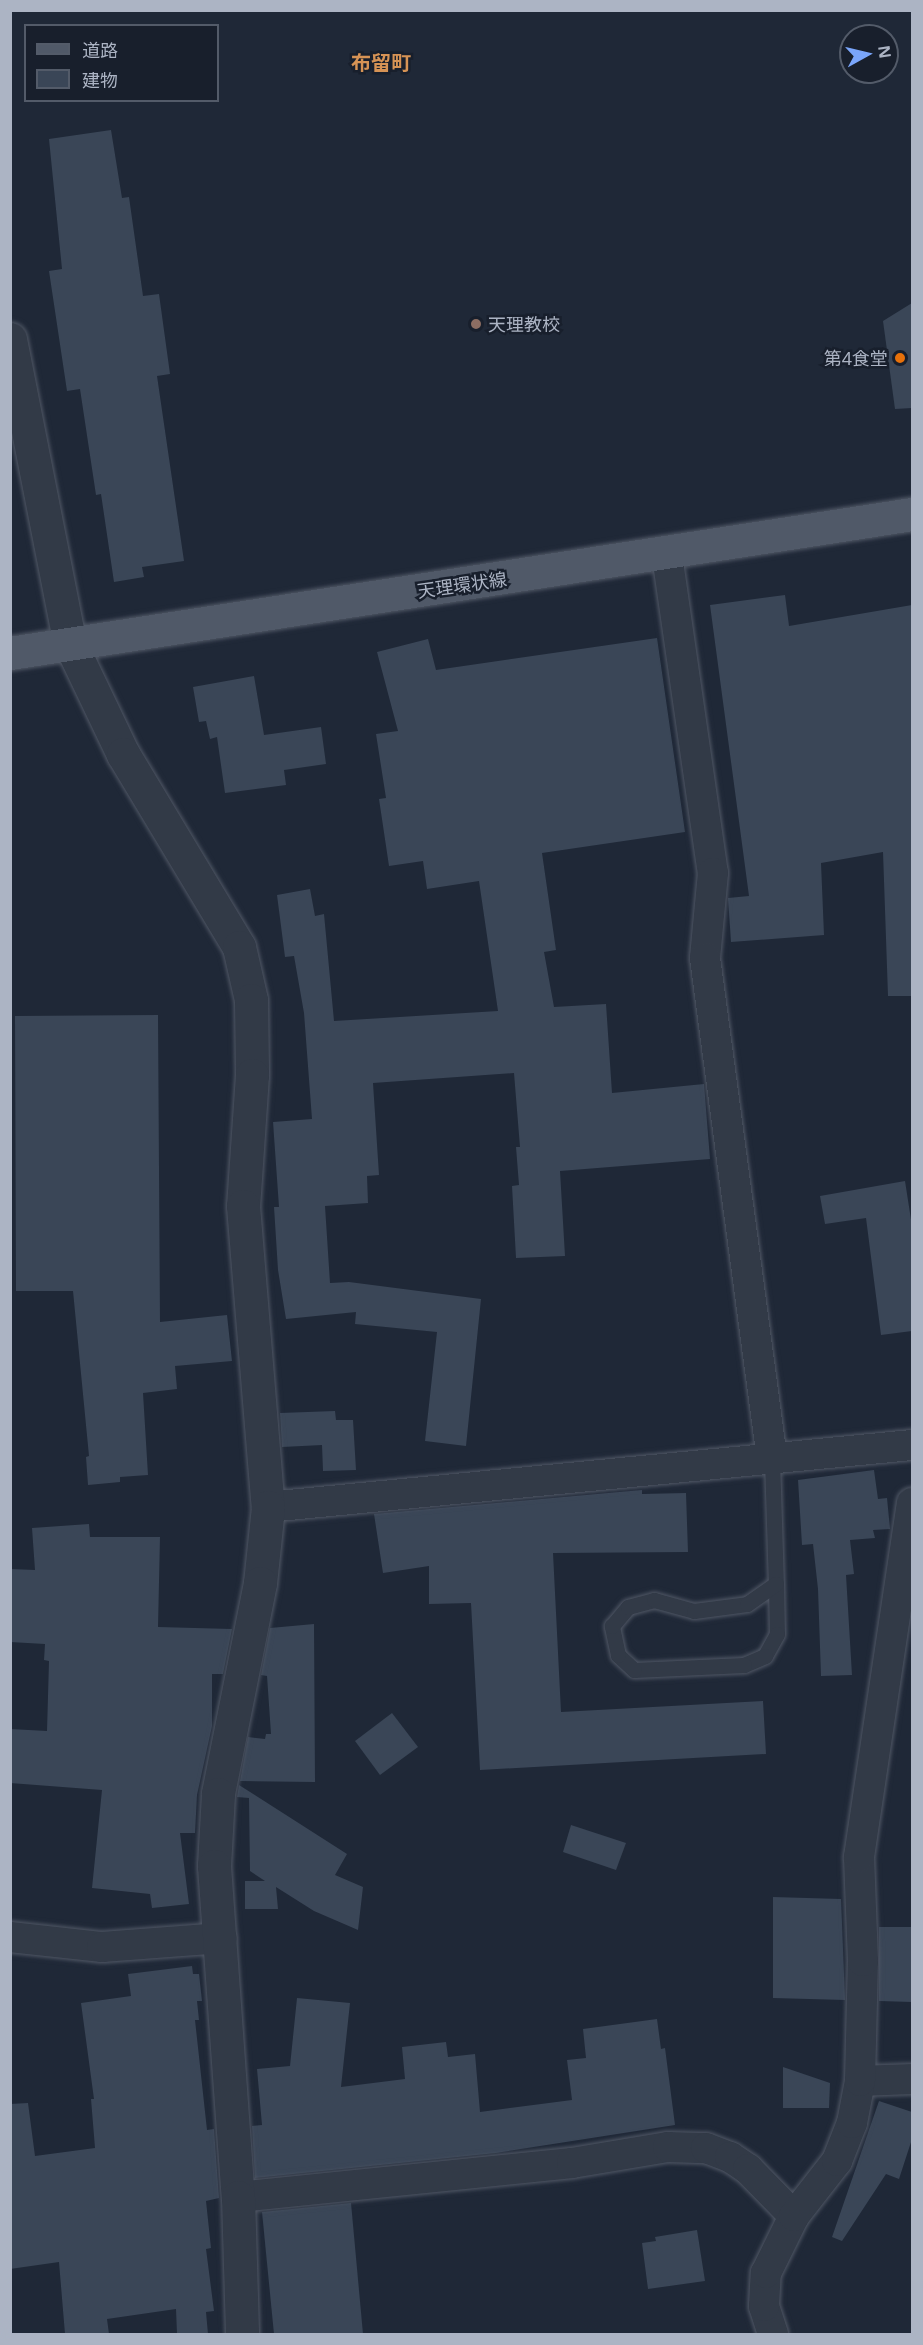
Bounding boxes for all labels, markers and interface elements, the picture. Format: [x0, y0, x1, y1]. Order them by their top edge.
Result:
legend [24, 24, 219, 102]
north arrow [839, 24, 899, 84]
text: 道路 [82, 38, 118, 62]
text: N [873, 44, 897, 60]
district label: 布留町 [351, 50, 411, 74]
text: 建物 [82, 68, 118, 92]
place label: 天理教校 [488, 313, 560, 335]
marker: 天理教校 [469, 317, 483, 331]
place label: 第4食堂 [824, 347, 888, 369]
marker: 第4食堂 [893, 351, 907, 365]
street label: 天理環状線 [416, 568, 508, 602]

